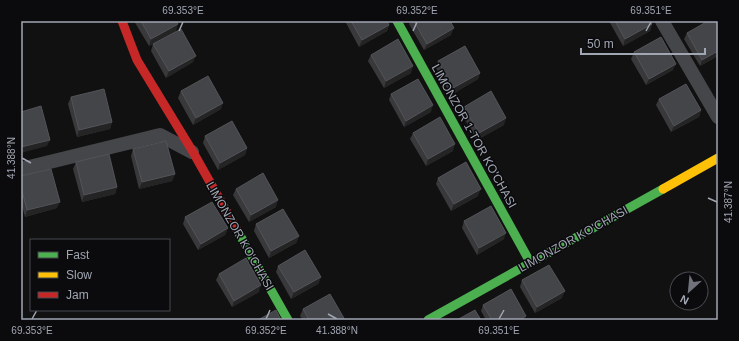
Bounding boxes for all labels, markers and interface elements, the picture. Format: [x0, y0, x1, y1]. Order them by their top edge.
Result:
text: 69.353°E [162, 5, 204, 16]
text: 69.352°E [396, 5, 438, 16]
text: 69.351°E [630, 5, 672, 16]
scale bar [581, 30, 705, 56]
text: 50 m [587, 37, 614, 51]
street label: LIMONZOR 1-TOR KO'CHASI [429, 62, 519, 210]
text: 41.388°N [6, 137, 17, 179]
street label: LIMONZOR KO'CHASI [203, 179, 277, 293]
text: 41.387°N [723, 181, 734, 223]
street label: LIMONZOR KO'CHASI [516, 203, 630, 275]
legend [30, 239, 170, 311]
text: Fast [66, 248, 90, 262]
text: Slow [66, 268, 92, 282]
north arrow [669, 271, 709, 311]
text: Jam [66, 288, 89, 302]
text: N [678, 293, 691, 307]
text: 69.353°E [11, 325, 53, 336]
text: 69.352°E [245, 325, 287, 336]
text: 41.388°N [316, 325, 358, 336]
text: 69.351°E [478, 325, 520, 336]

